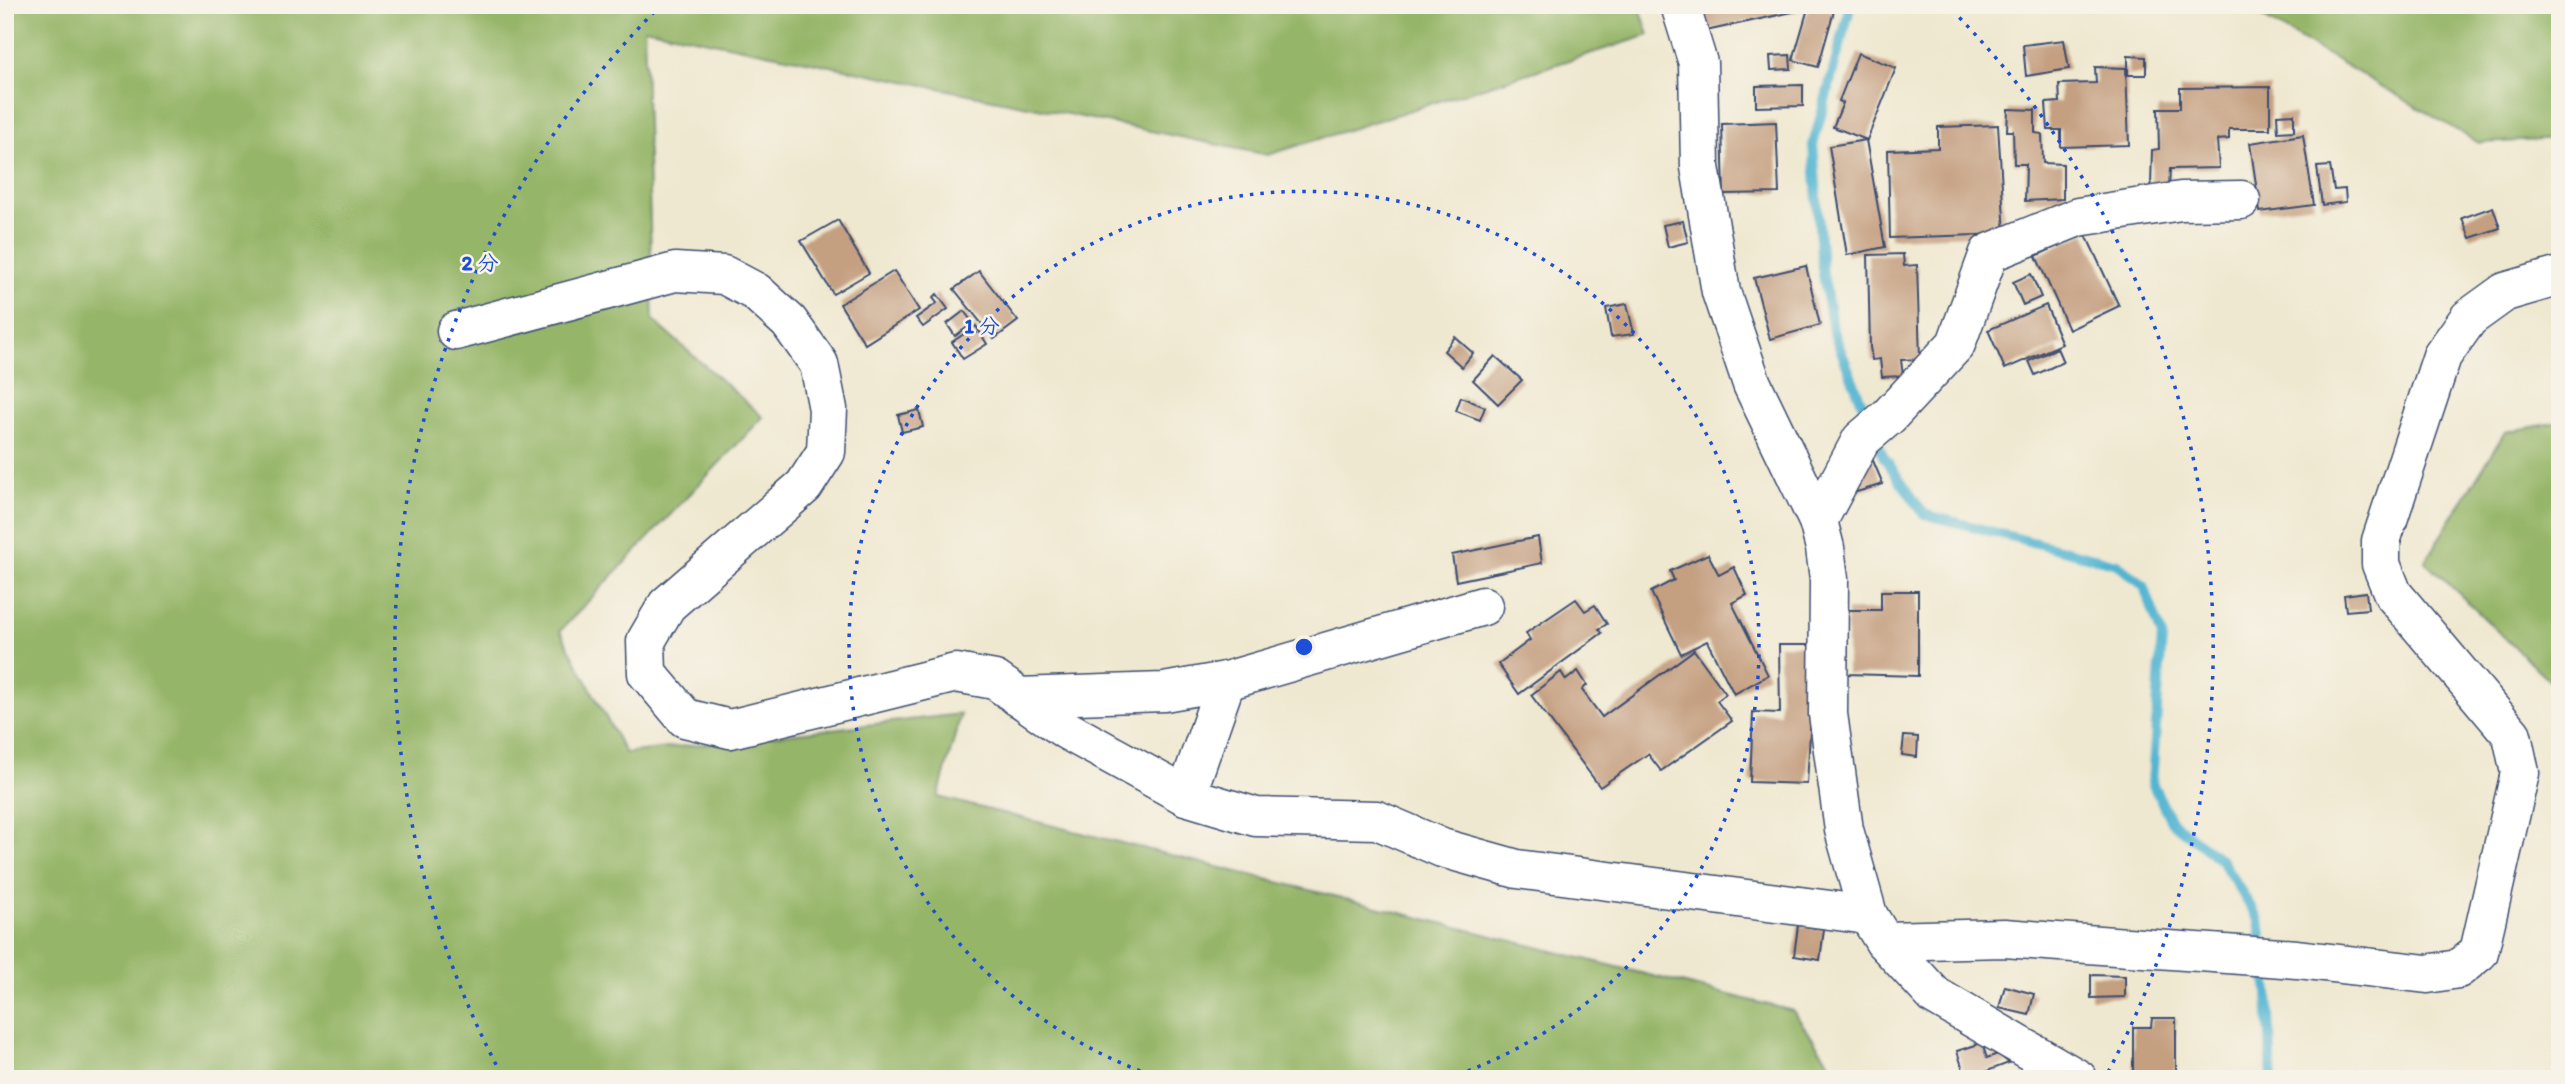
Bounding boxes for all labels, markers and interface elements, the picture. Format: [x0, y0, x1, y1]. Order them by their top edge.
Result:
text: 2 分 [462, 250, 498, 275]
text: 1 分 [964, 313, 1000, 338]
centre of rings [1292, 635, 1316, 659]

